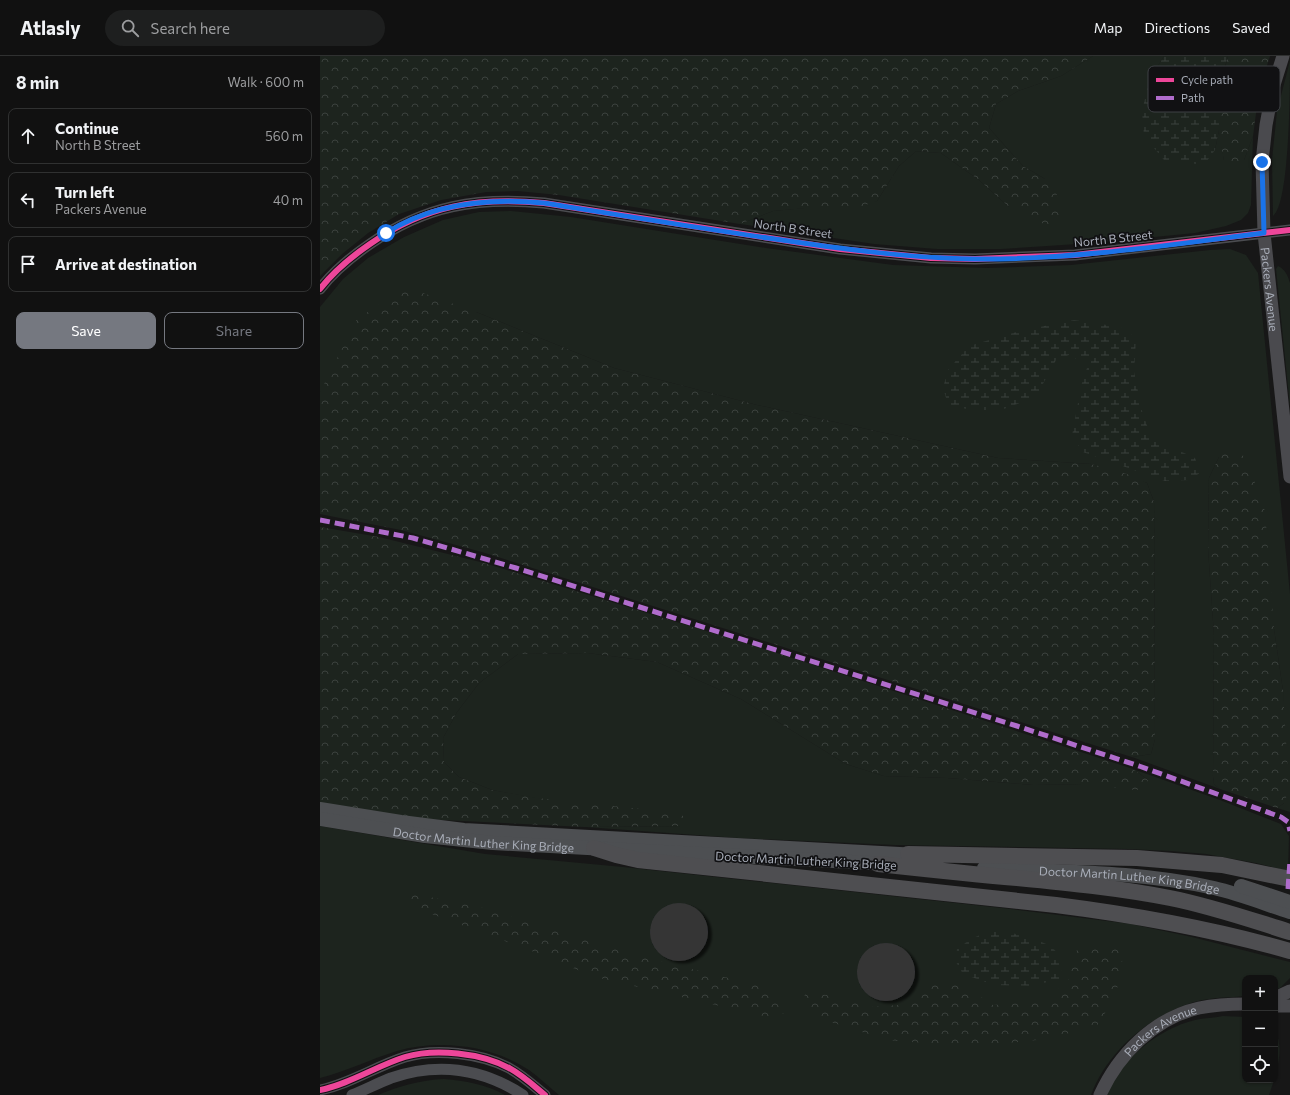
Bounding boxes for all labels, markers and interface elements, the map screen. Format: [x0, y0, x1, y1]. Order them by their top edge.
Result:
search box [105, 10, 385, 46]
text: Atlasly [20, 16, 81, 39]
icon: search [119, 17, 141, 39]
text: Search here [151, 19, 230, 37]
text: Map [1094, 19, 1123, 36]
text: Directions [1145, 19, 1210, 36]
text: Saved [1232, 19, 1270, 36]
legend [1148, 66, 1280, 112]
text: 8 min [16, 72, 59, 93]
text: Cycle path [1181, 73, 1233, 86]
text: Walk · 600 m [228, 74, 304, 90]
text: Path [1181, 91, 1204, 104]
text: Continue [55, 119, 119, 137]
icon: ahead [17, 125, 39, 147]
text: 560 m [265, 128, 303, 144]
text: North B Street [55, 137, 141, 153]
route end [1253, 153, 1271, 171]
text: Turn left [55, 183, 114, 201]
icon: left [17, 189, 39, 211]
text: 40 m [273, 192, 303, 208]
text: Packers Avenue [55, 201, 147, 217]
street label: North B Street [753, 216, 833, 240]
route start [377, 224, 395, 242]
street label: North B Street [1073, 227, 1153, 249]
street label: Packers Avenue [1259, 246, 1281, 332]
icon: arrive [17, 253, 39, 275]
text: Arrive at destination [55, 255, 197, 273]
button: Save [16, 312, 156, 349]
button: Share [164, 312, 304, 349]
street label: Doctor Martin Luther King Bridge [392, 824, 574, 854]
street label: Doctor Martin Luther King Bridge [715, 848, 897, 872]
street label: Doctor Martin Luther King Bridge [1039, 863, 1221, 896]
map controls [1242, 975, 1278, 1083]
button: + [1242, 975, 1278, 1011]
street label: Packers Avenue [1121, 1002, 1198, 1059]
button: − [1242, 1011, 1278, 1047]
button: locate [1242, 1047, 1278, 1083]

